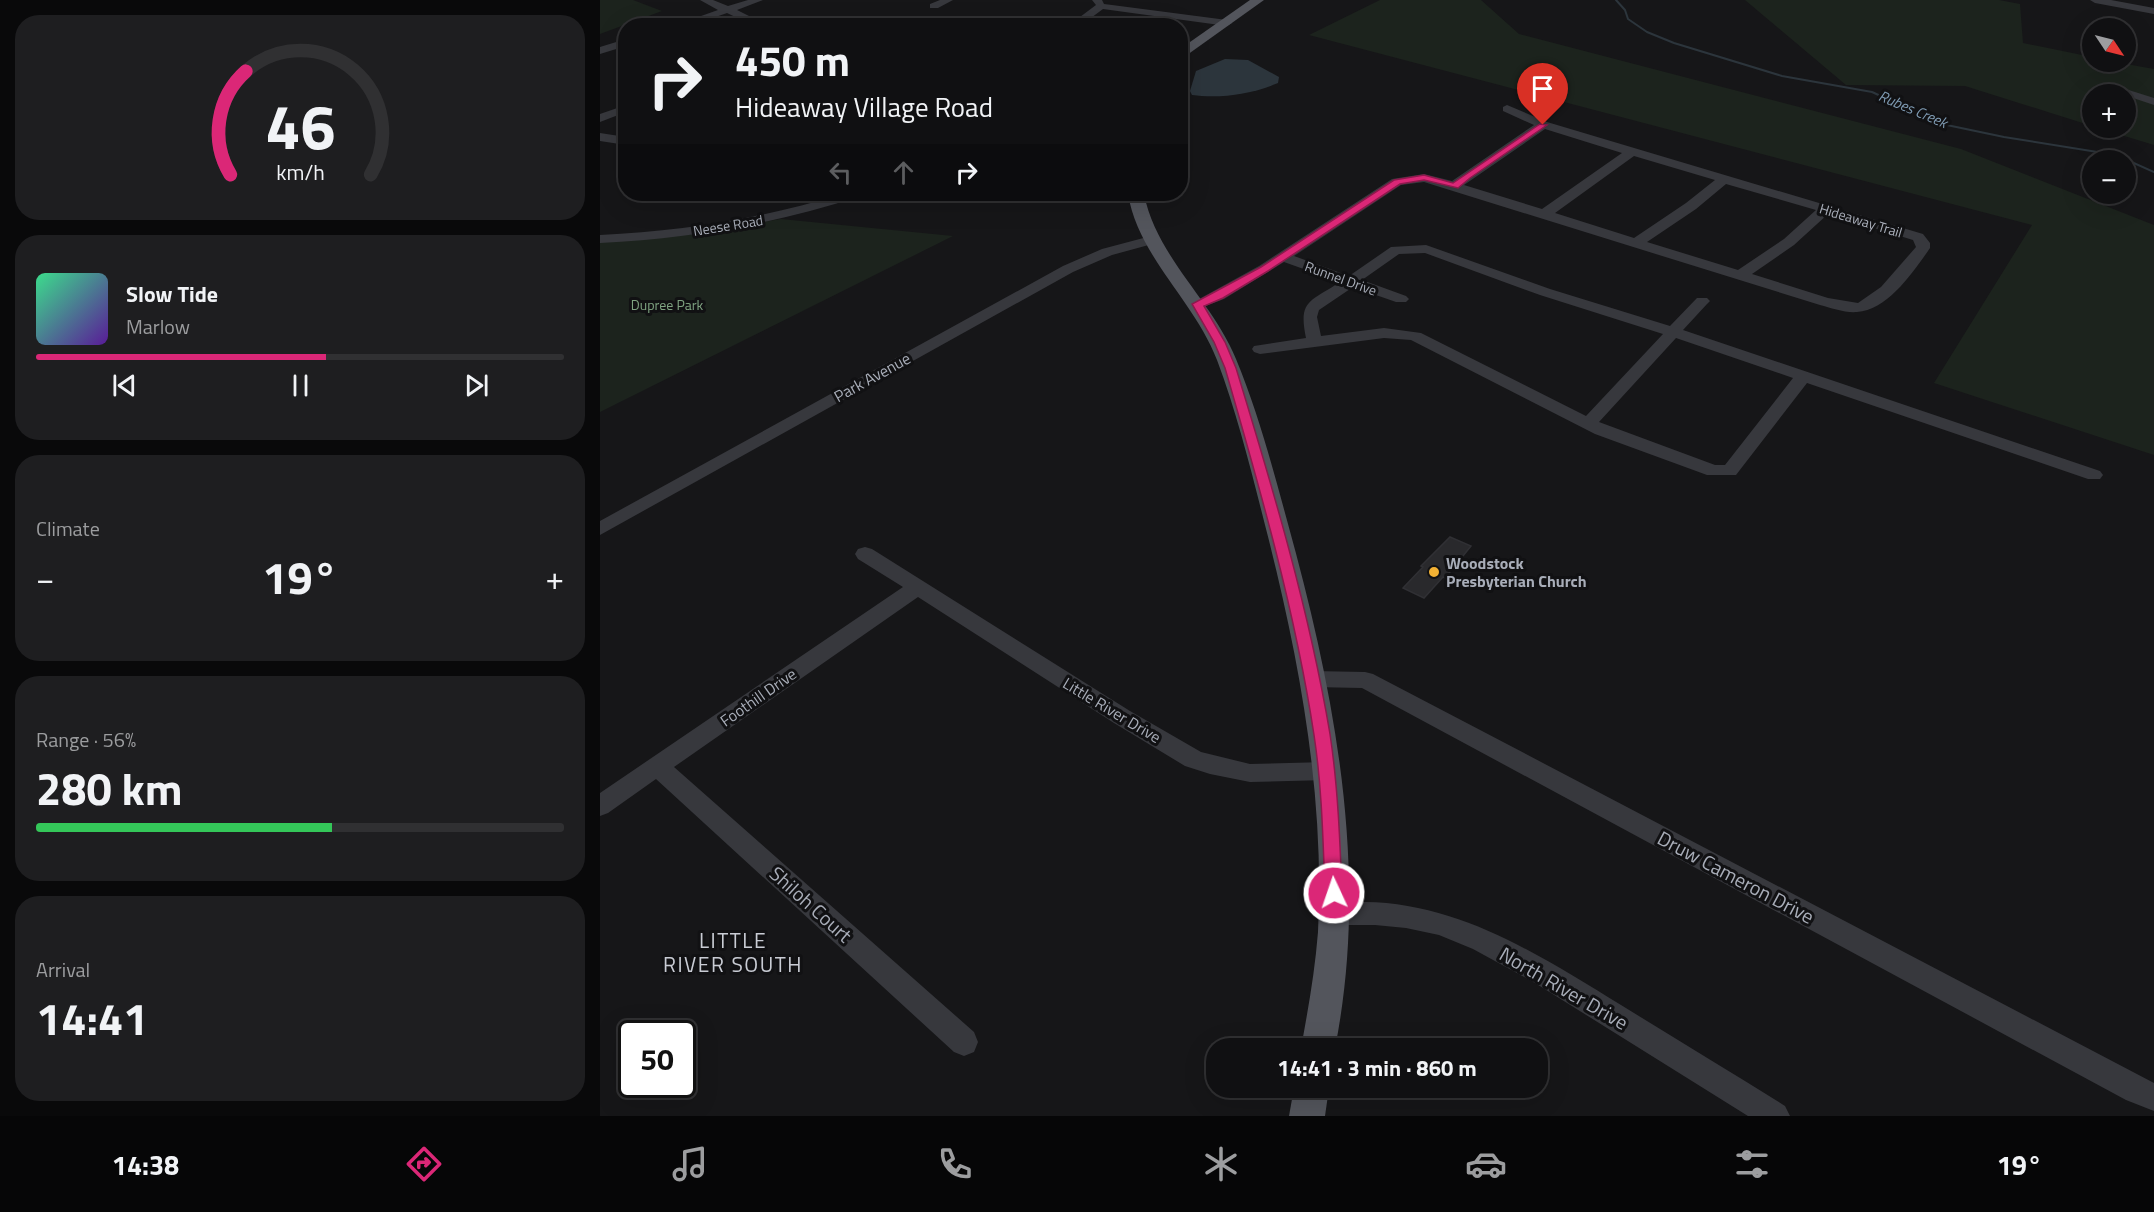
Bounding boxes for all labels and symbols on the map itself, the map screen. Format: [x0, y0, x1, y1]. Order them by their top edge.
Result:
north arrow [2082, 18, 2136, 72]
pin [1517, 63, 1568, 125]
water label: Rubes Creek [1875, 84, 1953, 135]
street label: Hideaway Trail [1817, 197, 1905, 243]
street label: Neese Road [692, 209, 764, 241]
street label: Runnel Drive [1302, 255, 1380, 301]
park label: Dupree Park [631, 294, 704, 315]
street label: Park Avenue [829, 346, 915, 408]
place label: Woodstock Presbyterian Church [1446, 551, 1587, 593]
marker: Woodstock Presbyterian Church [1427, 565, 1441, 579]
street label: Foothill Drive [715, 662, 801, 732]
street label: Little River Drive [1058, 671, 1166, 749]
street label: Druw Cameron Drive [1652, 822, 1820, 932]
street label: Shiloh Court [763, 858, 859, 950]
position arrow [1302, 861, 1366, 925]
district label: LITTLE RIVER SOUTH [663, 924, 803, 980]
street label: North River Drive [1494, 938, 1634, 1038]
speed limit sign: 50 [618, 1020, 696, 1098]

